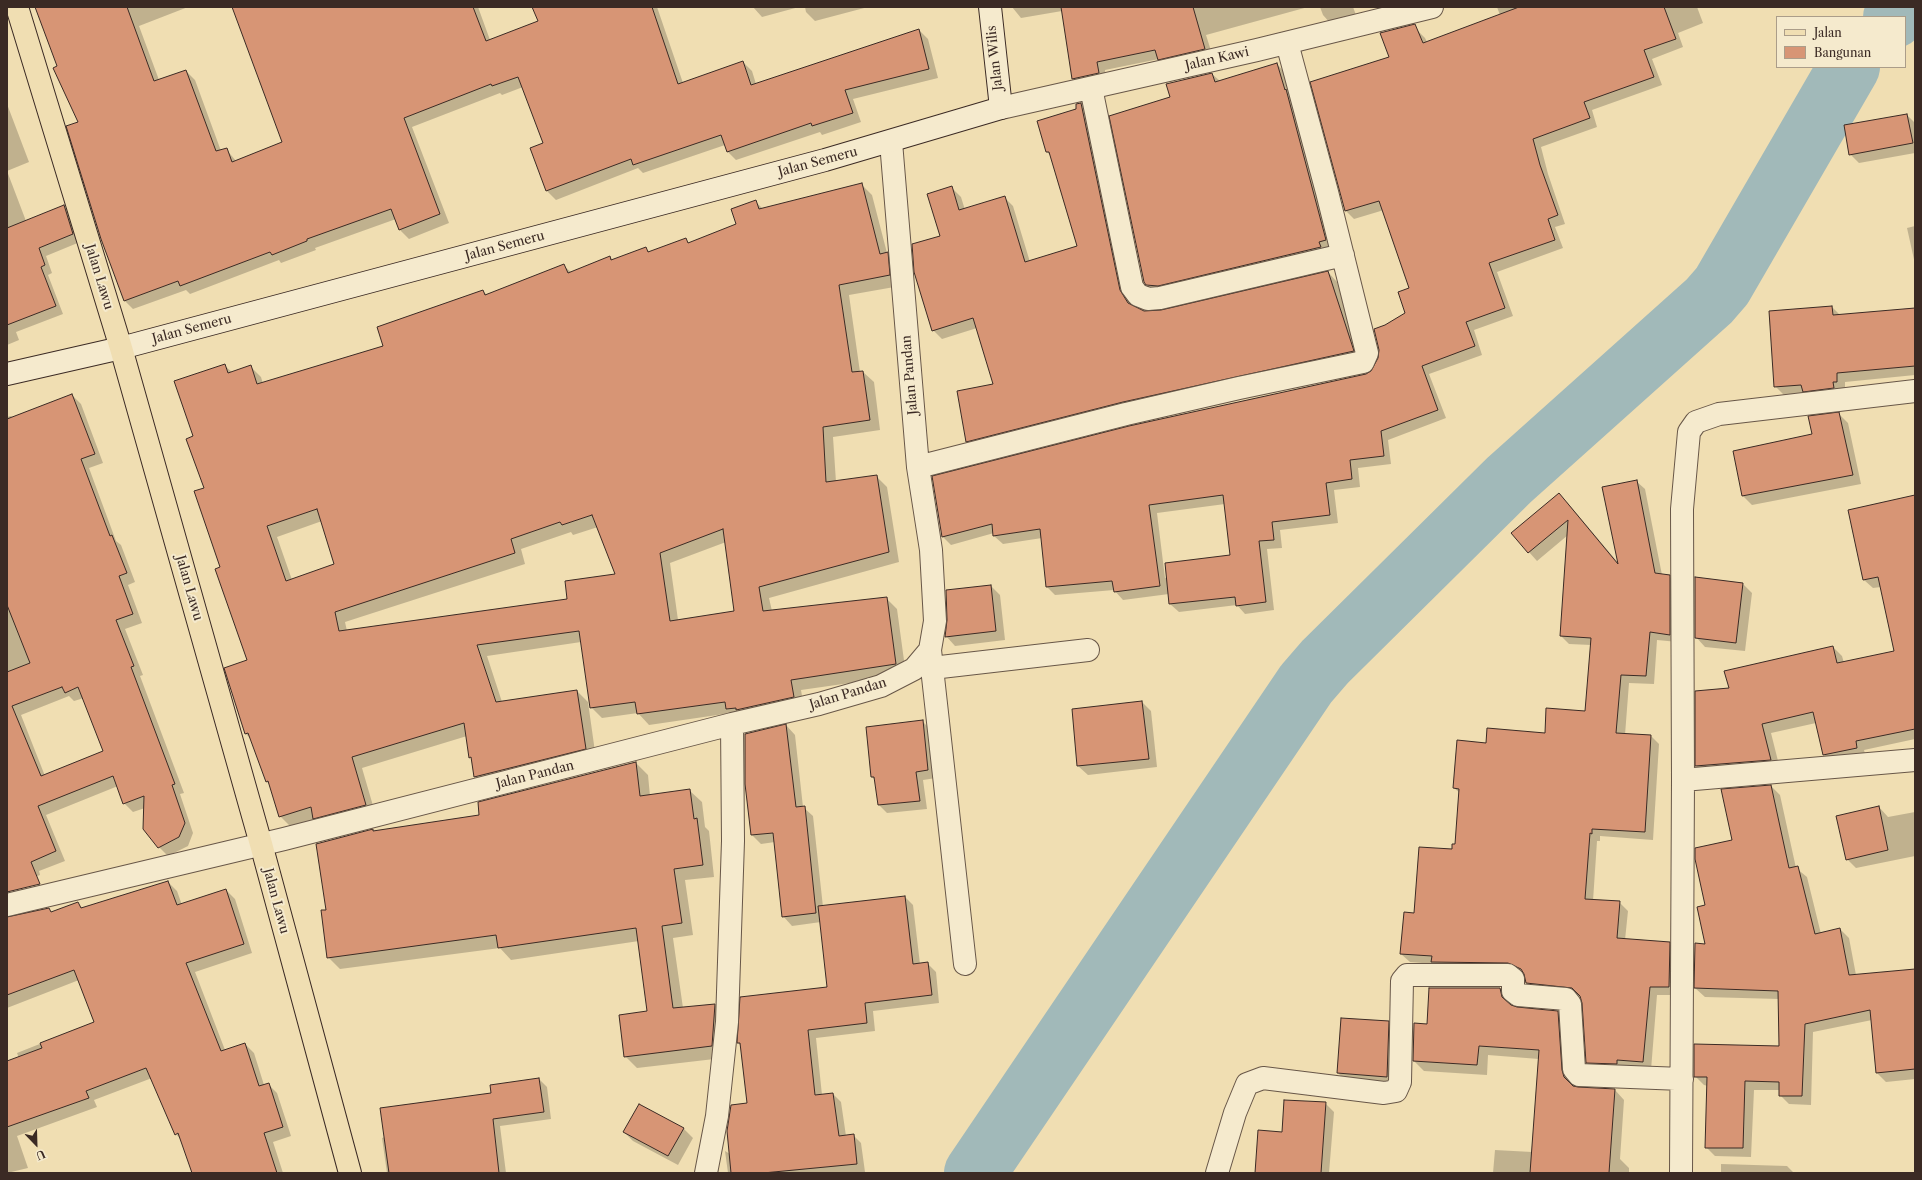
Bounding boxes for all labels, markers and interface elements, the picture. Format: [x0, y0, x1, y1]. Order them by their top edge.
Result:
legend [1776, 16, 1906, 68]
street label: Jalan Wilis [984, 25, 1006, 91]
text: Jalan [1814, 25, 1842, 40]
street label: Jalan Kawi [1184, 44, 1250, 74]
text: Bangunan [1814, 45, 1871, 60]
street label: Jalan Semeru [777, 144, 859, 180]
street label: Jalan Semeru [464, 228, 546, 264]
street label: Jalan Lawu [82, 242, 116, 312]
street label: Jalan Semeru [151, 311, 233, 347]
street label: Jalan Pandan [899, 335, 921, 415]
street label: Jalan Lawu [172, 553, 206, 623]
street label: Jalan Pandan [808, 675, 888, 713]
street label: Jalan Pandan [494, 758, 576, 792]
street label: Jalan Lawu [260, 866, 292, 936]
north arrow [16, 1124, 56, 1164]
text: U [34, 1147, 48, 1163]

